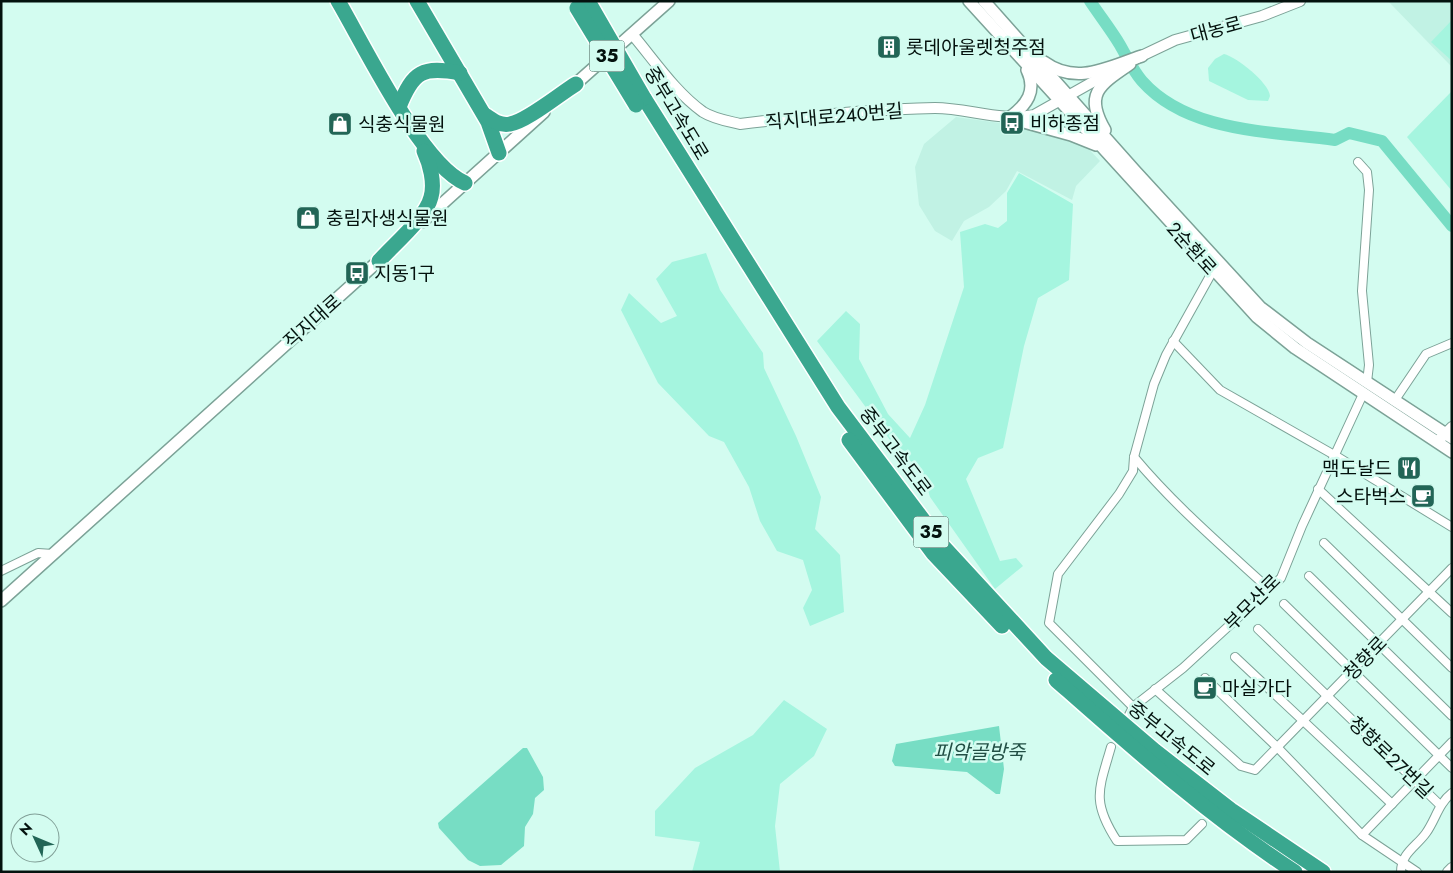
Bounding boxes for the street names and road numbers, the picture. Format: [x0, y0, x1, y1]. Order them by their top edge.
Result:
street label: 대농로 [1187, 10, 1245, 49]
road number: 35 [590, 40, 624, 72]
street label: 중부고속도로 [638, 61, 715, 165]
street label: 직지대로240번길 [764, 97, 904, 136]
street label: 2순환로 [1160, 216, 1223, 281]
street label: 직지대로 [277, 288, 347, 355]
street label: 중부고속도로 [853, 401, 938, 501]
road number: 35 [914, 516, 948, 548]
street label: 부모산로 [1218, 568, 1287, 637]
street label: 청향로 [1337, 630, 1393, 687]
street label: 중부고속도로 [1122, 695, 1221, 782]
street label: 청향로27번길 [1342, 710, 1439, 805]

